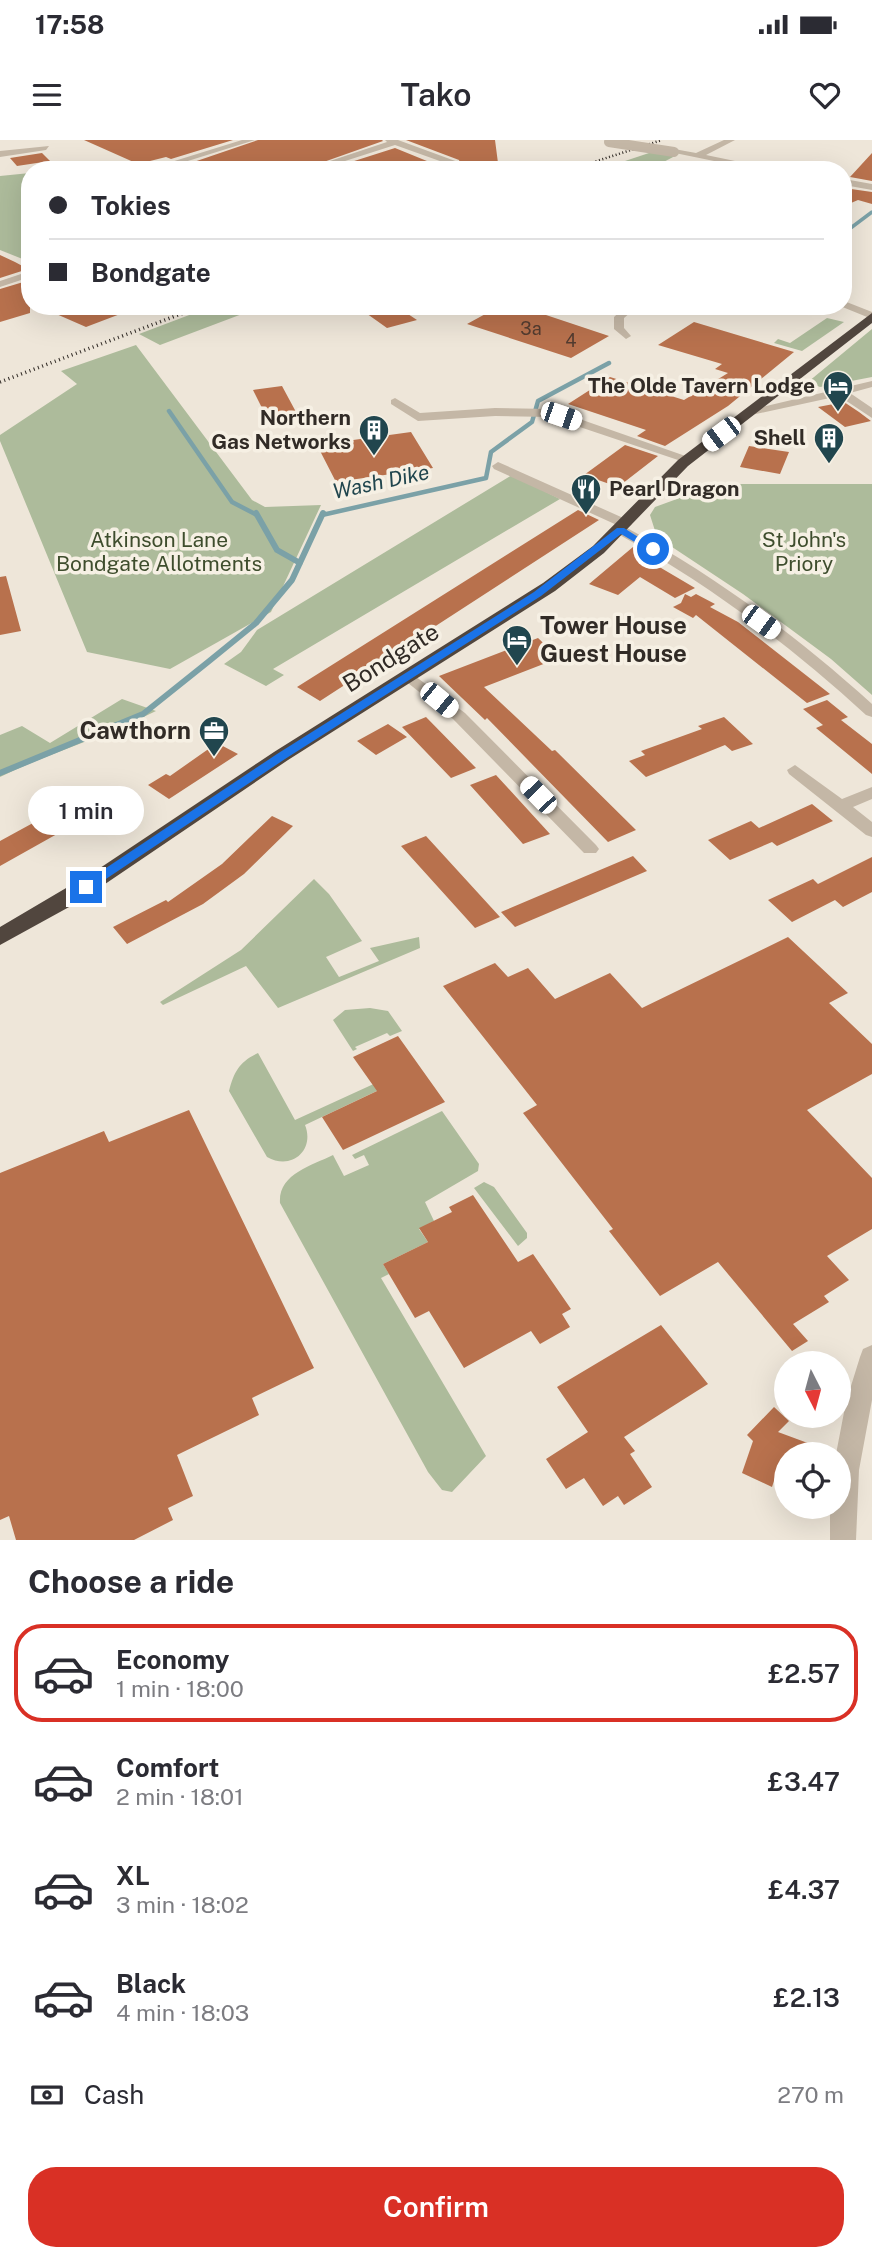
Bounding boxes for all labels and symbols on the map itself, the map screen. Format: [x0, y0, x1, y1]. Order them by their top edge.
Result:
house number: 3a [520, 318, 542, 339]
house number: 4 [565, 330, 577, 351]
hotel icon: The Olde Tavern Lodge [821, 369, 855, 413]
place label: The Olde Tavern Lodge [588, 373, 815, 398]
car [538, 399, 585, 433]
place label: Northern Gas Networks [211, 405, 351, 454]
building icon: Northern Gas Networks [357, 413, 391, 457]
car [698, 413, 745, 455]
building icon: Shell [812, 421, 846, 465]
place label: Shell [753, 425, 806, 450]
water label: Wash Dike [330, 459, 431, 504]
restaurant icon: Pearl Dragon [569, 472, 603, 516]
place label: Pearl Dragon [609, 476, 739, 501]
park label: Atkinson Lane Bondgate Allotments [56, 527, 262, 576]
park label: St John's Priory [762, 527, 846, 576]
route start [637, 533, 669, 565]
car [738, 601, 785, 643]
place label: Tower House Guest House [540, 611, 687, 667]
street label: Bondgate [337, 617, 444, 698]
hotel icon: Tower House Guest House [500, 623, 534, 667]
car [417, 679, 462, 721]
office icon: Cawthorn [197, 714, 231, 758]
place label: Cawthorn [79, 716, 191, 744]
car [516, 773, 561, 817]
callout: 1 min [28, 786, 144, 834]
route end [70, 871, 102, 903]
north arrow [774, 1351, 850, 1428]

